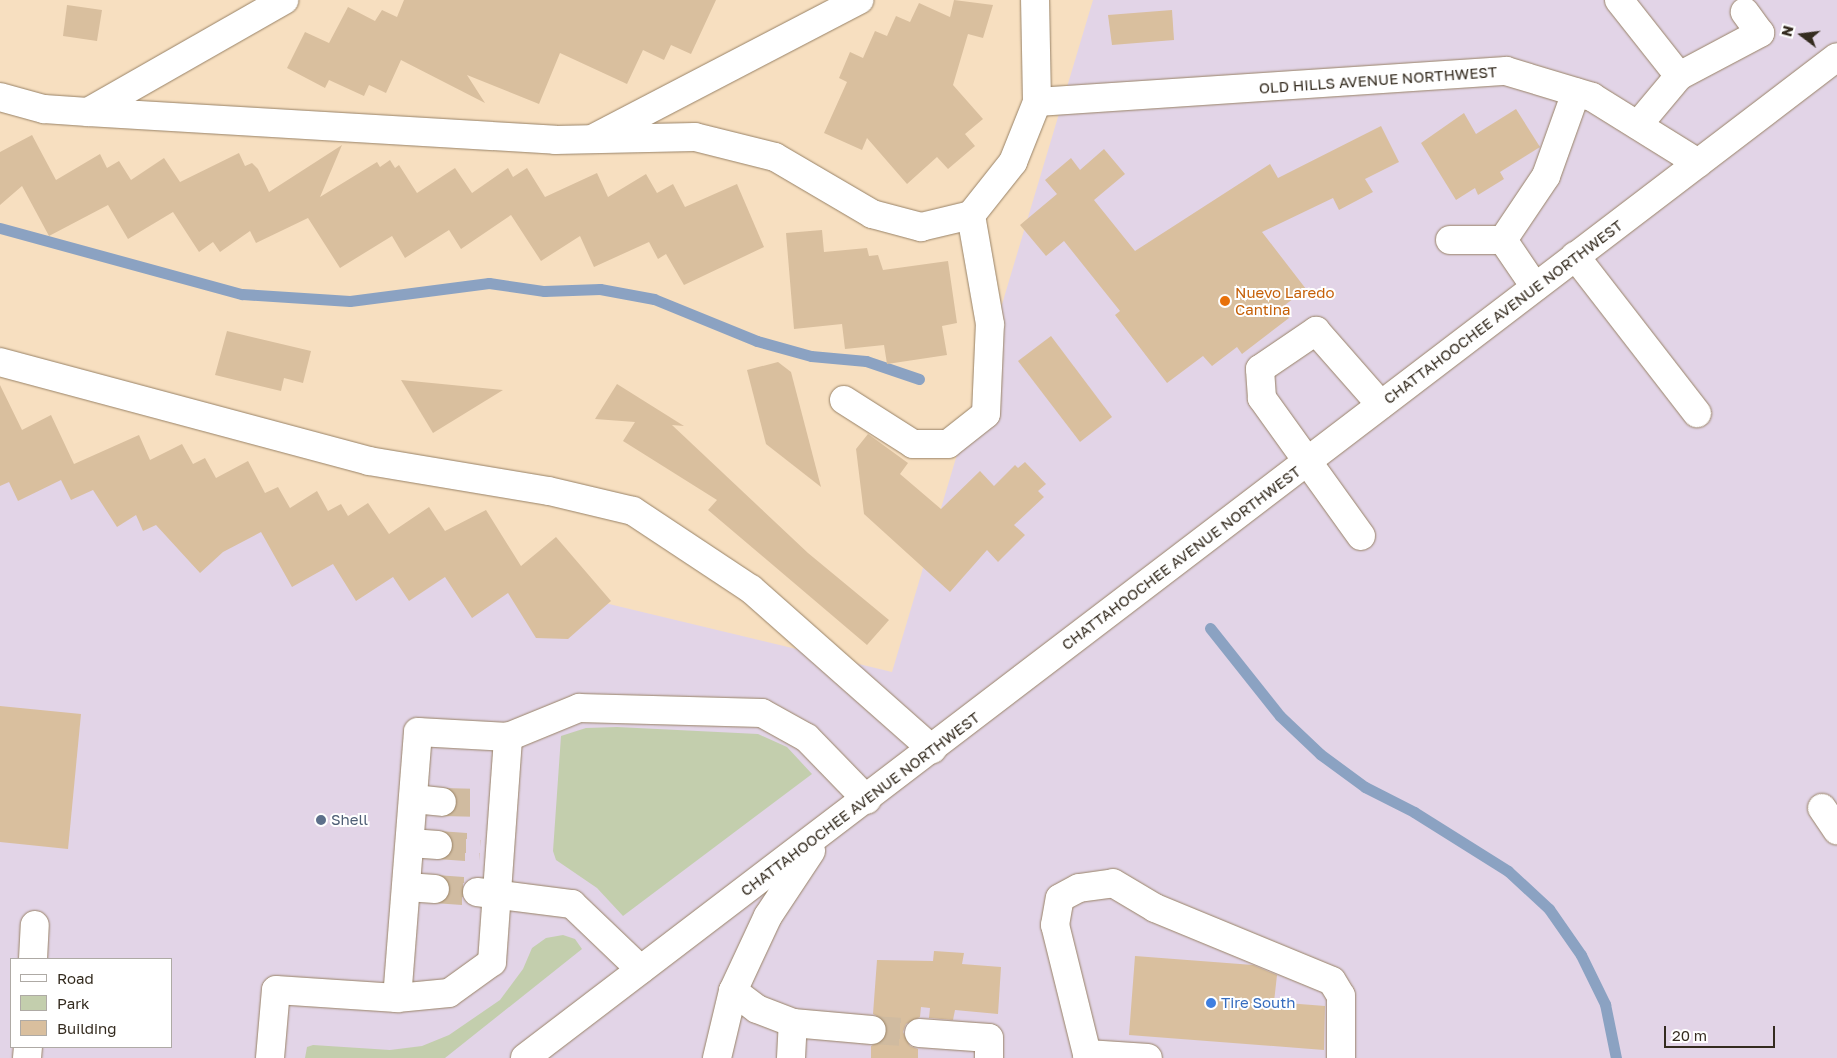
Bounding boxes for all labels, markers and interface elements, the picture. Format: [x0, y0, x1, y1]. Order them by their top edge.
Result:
north arrow [1777, 10, 1827, 60]
text: N [1777, 24, 1797, 38]
street label: OLD HILLS AVENUE NORTHWEST [1258, 63, 1498, 97]
street label: CHATTAHOOCHEE AVENUE NORTHWEST [1380, 216, 1626, 408]
place label: Nuevo Laredo Cantina [1235, 283, 1335, 318]
marker: Nuevo Laredo Cantina [1219, 295, 1231, 307]
street label: CHATTAHOOCHEE AVENUE NORTHWEST [1058, 462, 1304, 654]
street label: CHATTAHOOCHEE AVENUE NORTHWEST [737, 708, 983, 900]
place label: Shell [331, 811, 368, 829]
marker: Shell [315, 814, 327, 826]
legend [10, 958, 172, 1048]
text: Road [57, 969, 94, 987]
text: Park [57, 994, 89, 1012]
place label: Tire South [1221, 994, 1295, 1012]
marker: Tire South [1205, 997, 1217, 1009]
scale bar [1667, 1016, 1778, 1048]
text: Building [57, 1019, 117, 1037]
text: 20 m [1672, 1026, 1707, 1044]

